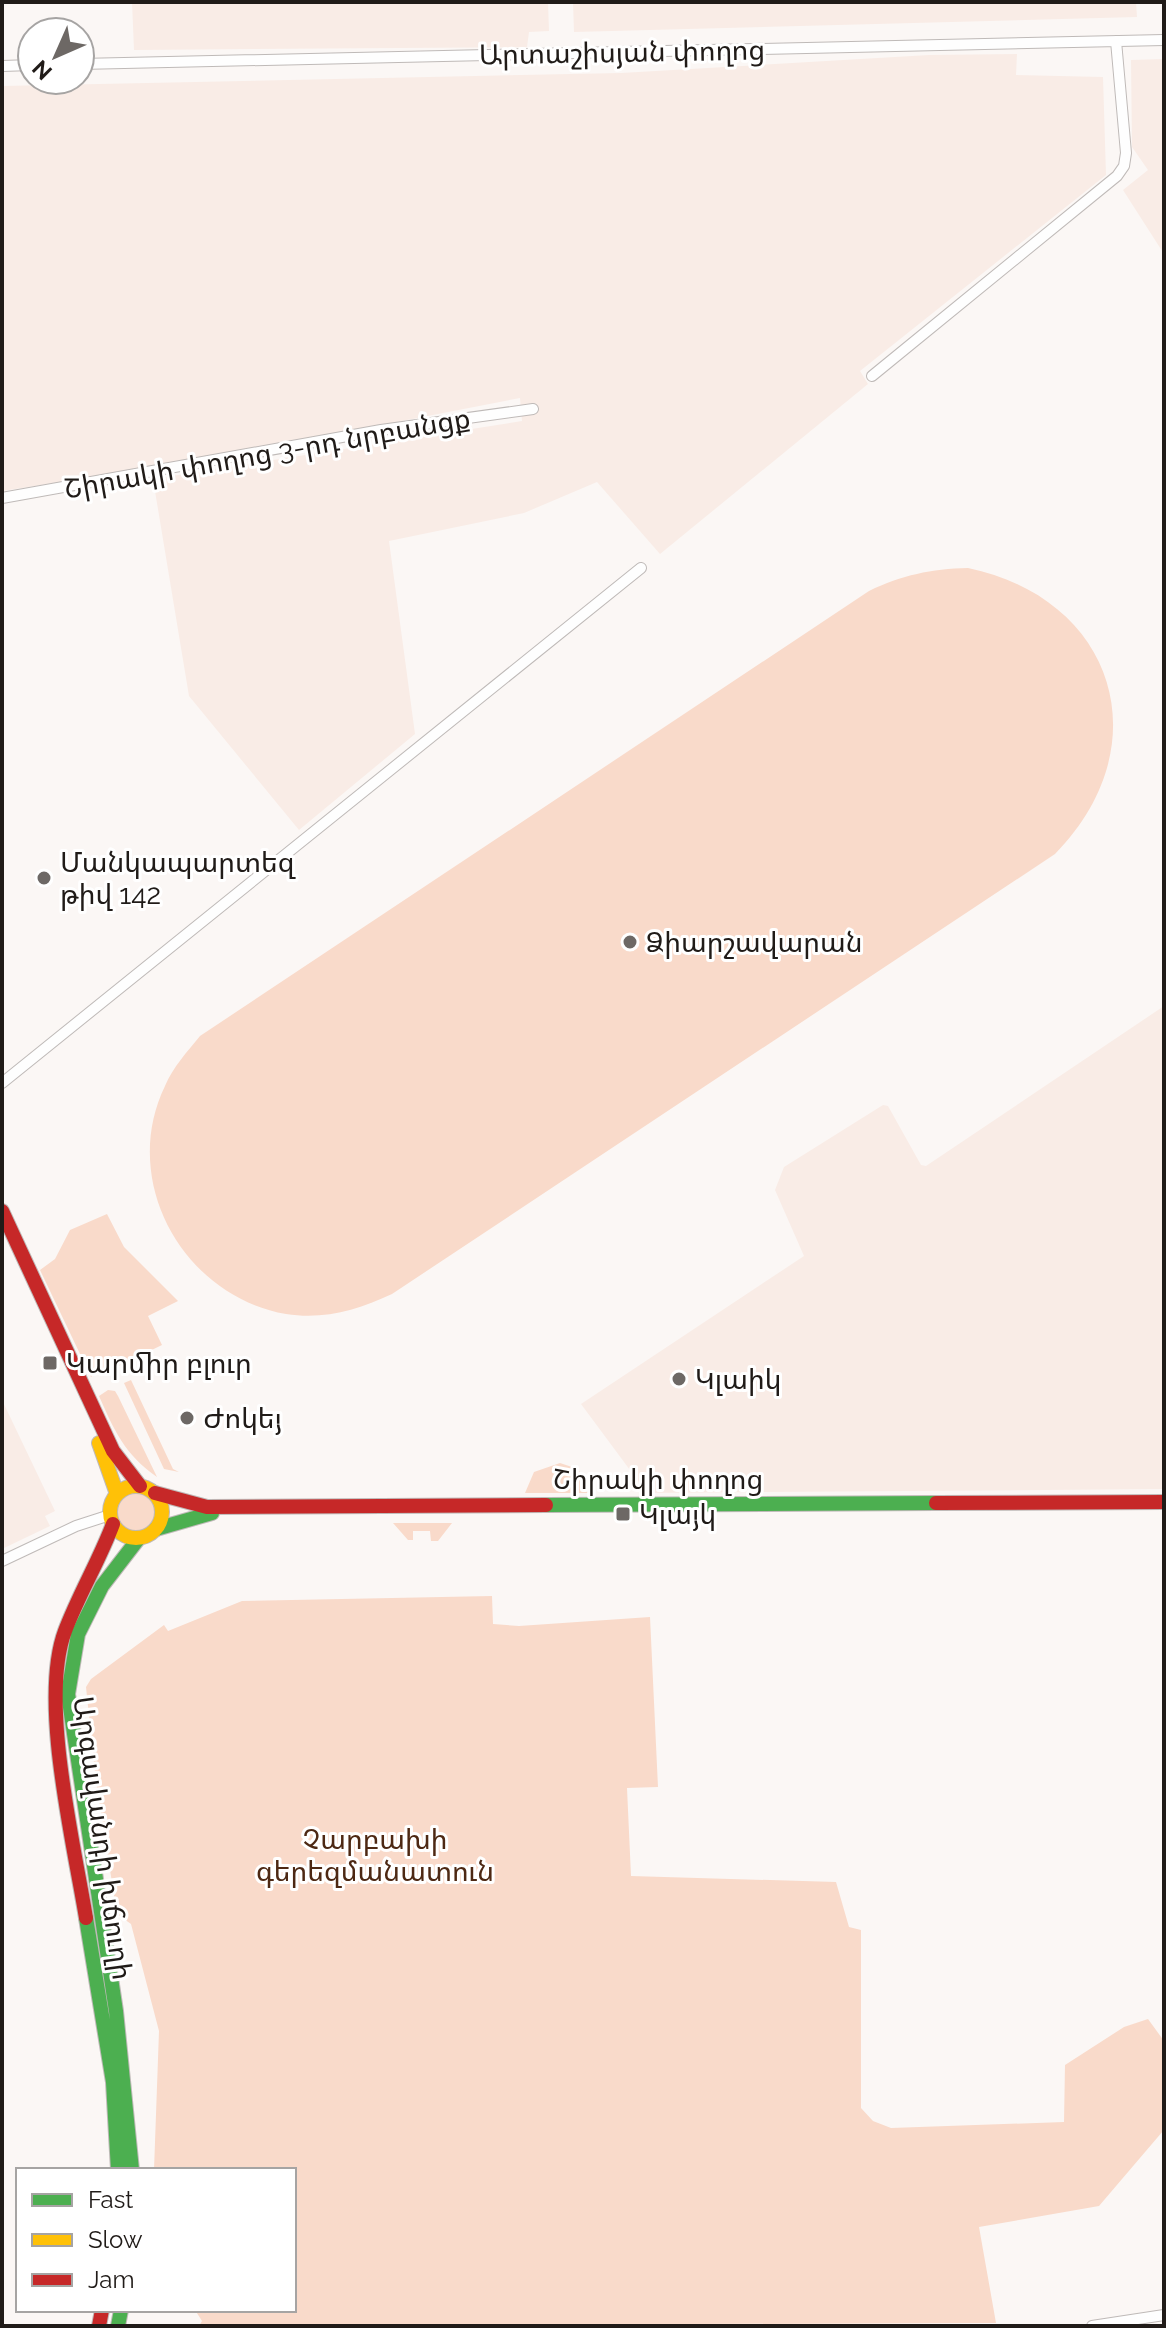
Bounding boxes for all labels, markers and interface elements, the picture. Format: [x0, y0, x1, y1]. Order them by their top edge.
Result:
north arrow [16, 16, 96, 96]
street label: Արտաշիսյան փողոց [479, 34, 765, 71]
text: N [27, 55, 57, 85]
street label: Շիրակի փողոց 3-րդ նրբանցք [61, 401, 473, 506]
place label: Մանկապարտեզ թիվ 142 [60, 846, 296, 911]
marker: Մանկապարտեզ թիվ 142 [35, 869, 53, 887]
place label: Ձիարշավարան [646, 926, 862, 959]
marker: Ձիարշավարան [621, 933, 639, 951]
place label: Կարմիր բլուր [66, 1347, 252, 1380]
marker: Կարմիր բլուր [41, 1354, 59, 1372]
place label: Կլաիկ [695, 1363, 781, 1396]
marker: Կլաիկ [670, 1370, 688, 1388]
place label: Ժոկեյ [203, 1402, 282, 1435]
marker: Ժոկեյ [178, 1409, 196, 1427]
street label: Շիրակի փողոց [553, 1463, 763, 1496]
place label: Կլայկ [639, 1498, 716, 1531]
marker: Կլայկ [614, 1505, 632, 1523]
street label: Արգավանդի խճուղի [66, 1694, 139, 1982]
park label: Չարբախի գերեզմանատուն [256, 1823, 494, 1888]
legend [16, 2168, 296, 2312]
text: Fast [88, 2185, 133, 2214]
text: Slow [88, 2225, 143, 2254]
text: Jam [88, 2265, 134, 2294]

